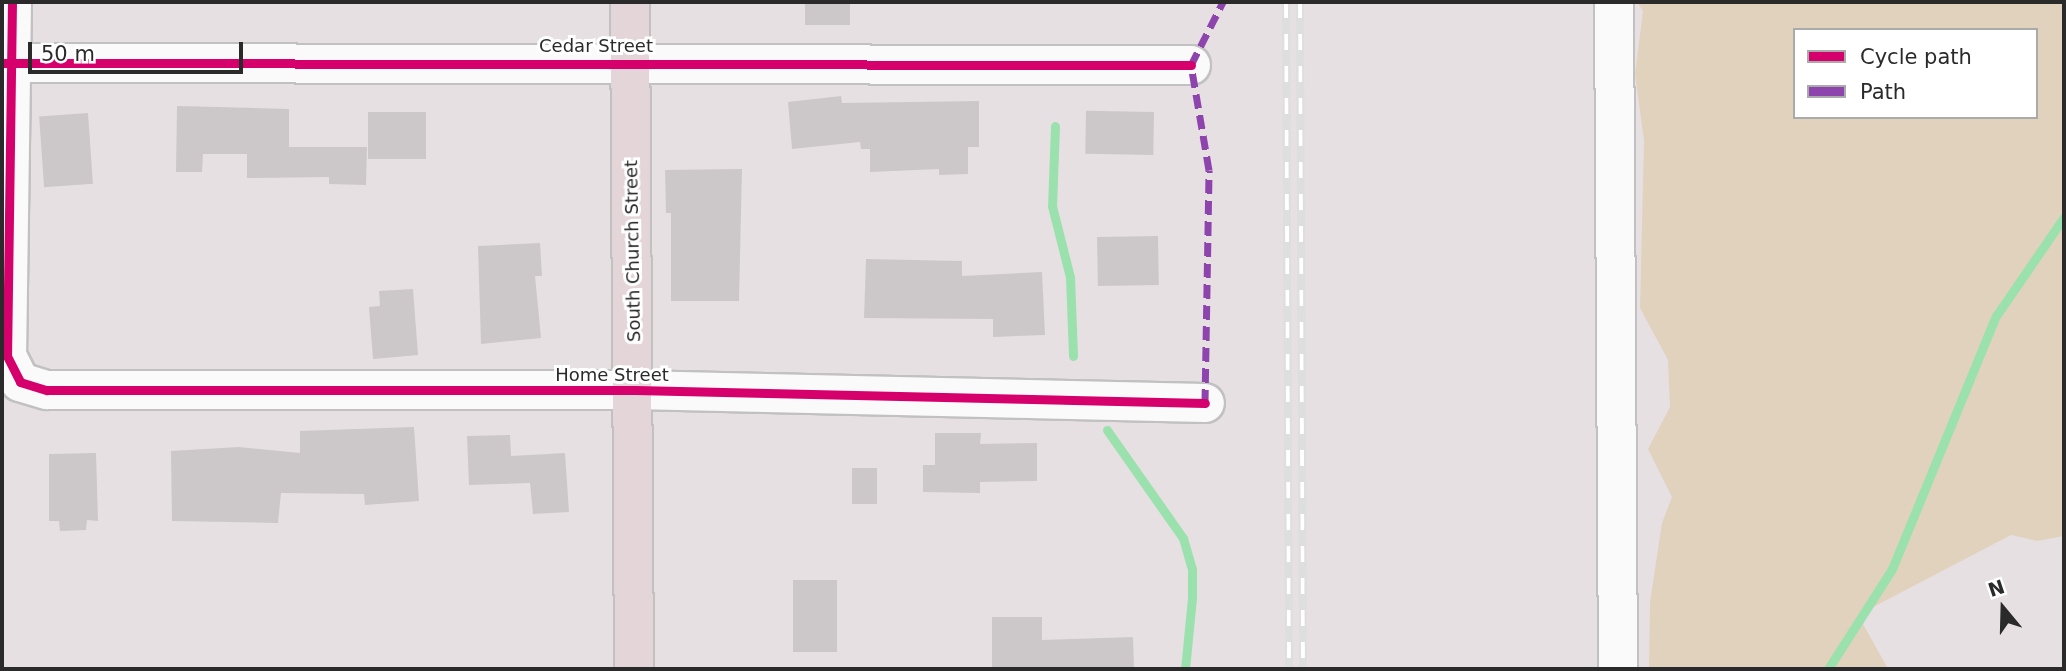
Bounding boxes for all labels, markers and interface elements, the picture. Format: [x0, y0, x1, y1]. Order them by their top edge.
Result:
scale bar [32, 28, 247, 72]
legend [1793, 28, 2038, 119]
street label: Cedar Street [539, 35, 653, 57]
text: 50 m [41, 42, 95, 66]
text: Cycle path [1860, 45, 1972, 69]
text: Path [1860, 80, 1906, 104]
street label: South Church Street [621, 160, 645, 342]
street label: Home Street [555, 364, 669, 386]
north arrow [1968, 573, 2038, 643]
text: N [1985, 575, 2007, 601]

